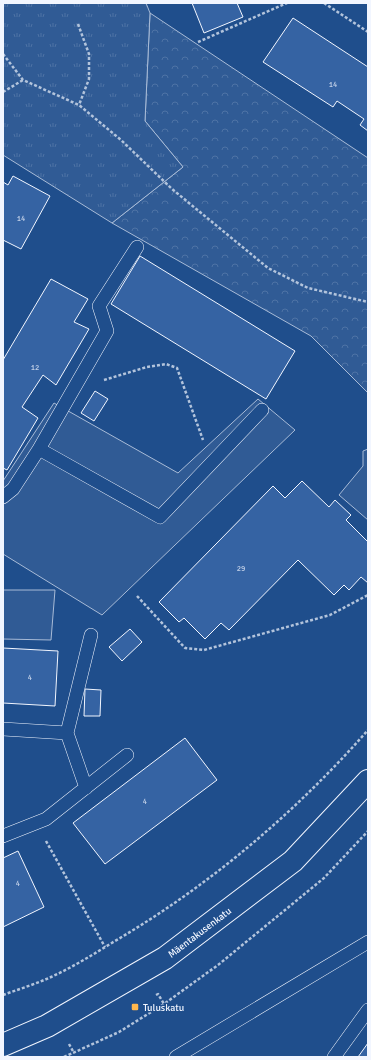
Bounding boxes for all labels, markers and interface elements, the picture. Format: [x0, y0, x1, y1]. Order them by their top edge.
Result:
house number: 14 [329, 79, 338, 89]
house number: 14 [17, 213, 26, 223]
house number: 12 [31, 362, 39, 372]
house number: 29 [237, 563, 245, 573]
house number: 4 [28, 672, 33, 682]
house number: 4 [143, 796, 148, 806]
house number: 4 [16, 878, 21, 888]
street label: Mäentakusenkatu [166, 905, 234, 961]
marker: Tuluskatu [130, 1002, 140, 1012]
place label: Tuluskatu [143, 1002, 184, 1014]

